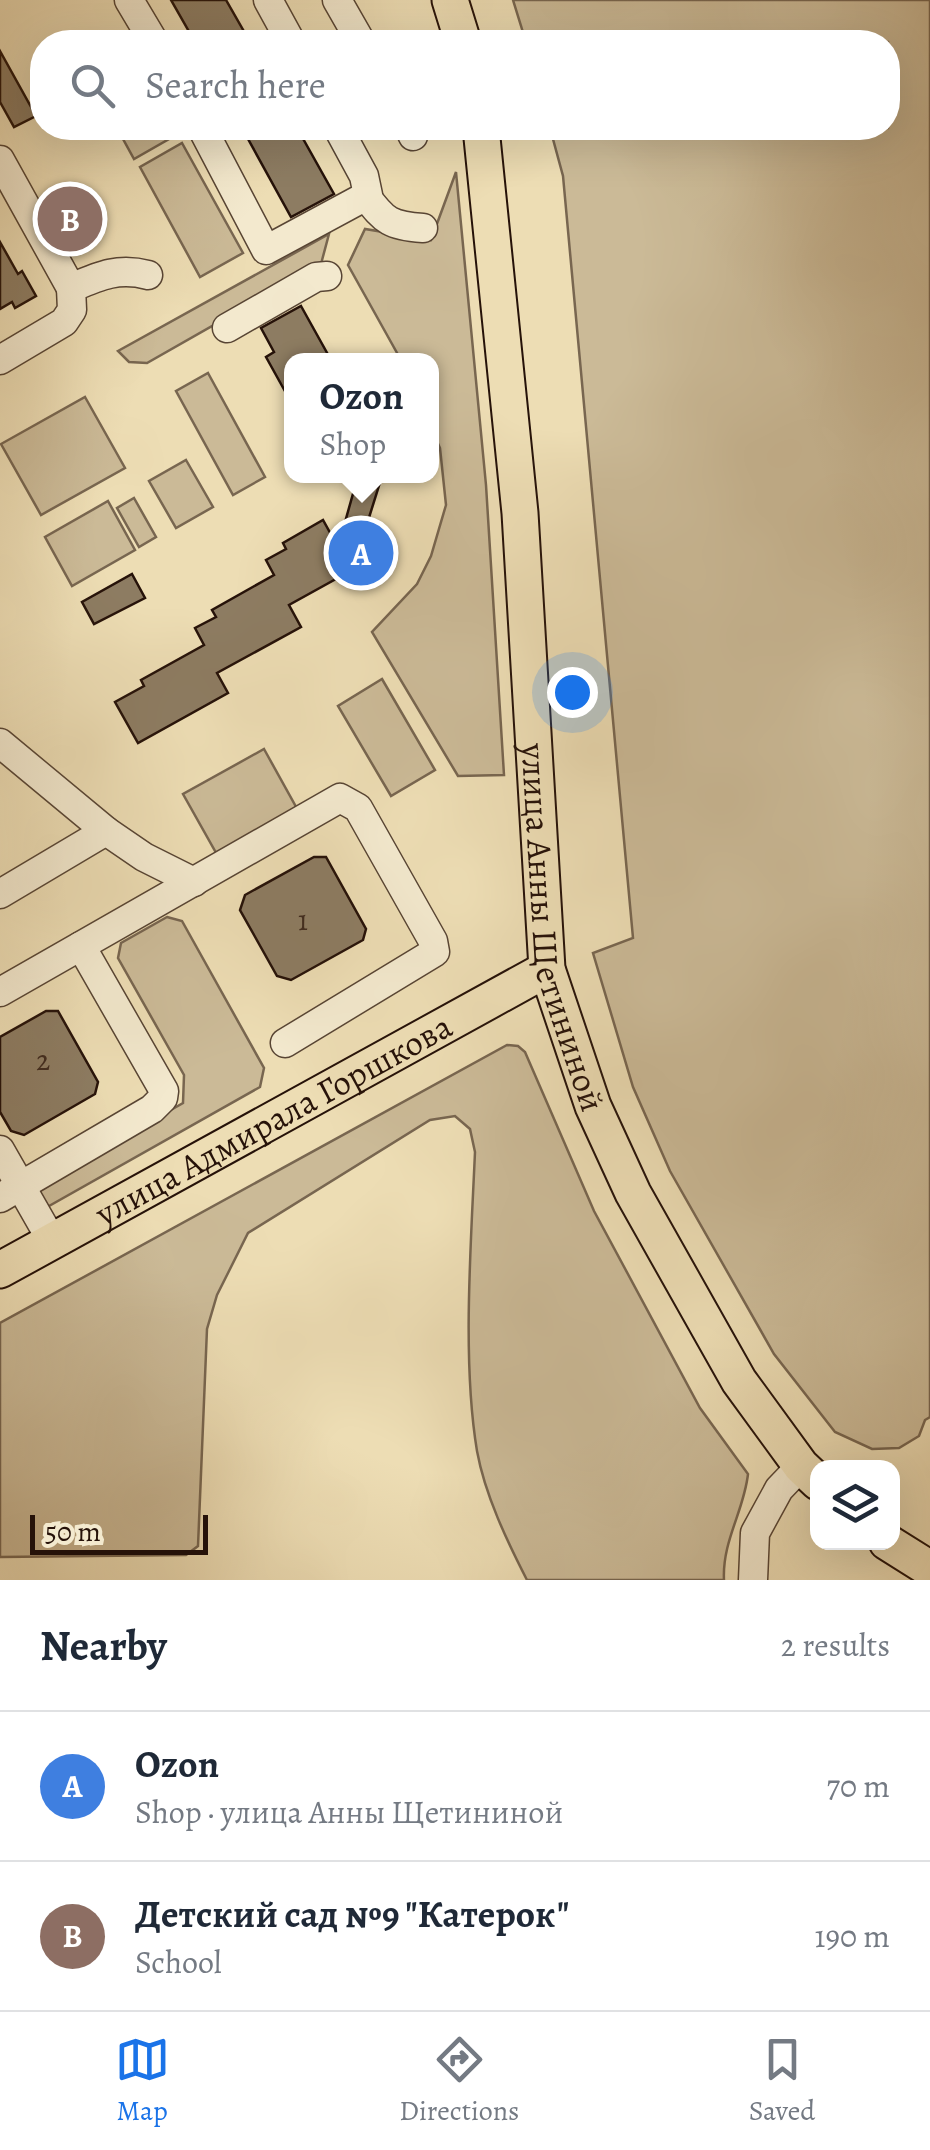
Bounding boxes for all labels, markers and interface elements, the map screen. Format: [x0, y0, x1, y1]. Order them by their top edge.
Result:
search box [30, 30, 900, 140]
icon: search [65, 58, 120, 113]
text: Search here [145, 59, 326, 111]
pin: B [38, 182, 102, 256]
popup [284, 353, 439, 483]
text: Ozon [319, 370, 404, 422]
text: Shop [319, 422, 386, 466]
pin: A [328, 516, 394, 590]
your location [547, 667, 598, 718]
street label: улица Анны Щетининой [510, 741, 617, 1118]
house number: 1 [298, 900, 308, 940]
street label: улица Адмирала Горшкова [85, 1002, 460, 1238]
house number: 2 [36, 1040, 50, 1080]
map controls [810, 1460, 900, 1550]
button: layers [810, 1460, 900, 1550]
scale bar [30, 1510, 208, 1554]
text: 50 m [45, 1513, 101, 1551]
text: Nearby [40, 1617, 167, 1674]
text: 2 results [781, 1623, 890, 1667]
text: Ozon [135, 1738, 219, 1790]
text: A [62, 1764, 83, 1808]
text: 70 m [827, 1764, 890, 1808]
text: Shop · улица Анны Щетининой [135, 1790, 563, 1834]
text: Детский сад №9 "Катерок" [135, 1888, 569, 1940]
text: B [62, 1914, 83, 1958]
text: 190 m [814, 1914, 890, 1958]
text: School [135, 1940, 222, 1984]
tab: Map [115, 2032, 170, 2130]
tab: Directions [399, 2032, 519, 2130]
tab: Saved [749, 2032, 815, 2130]

